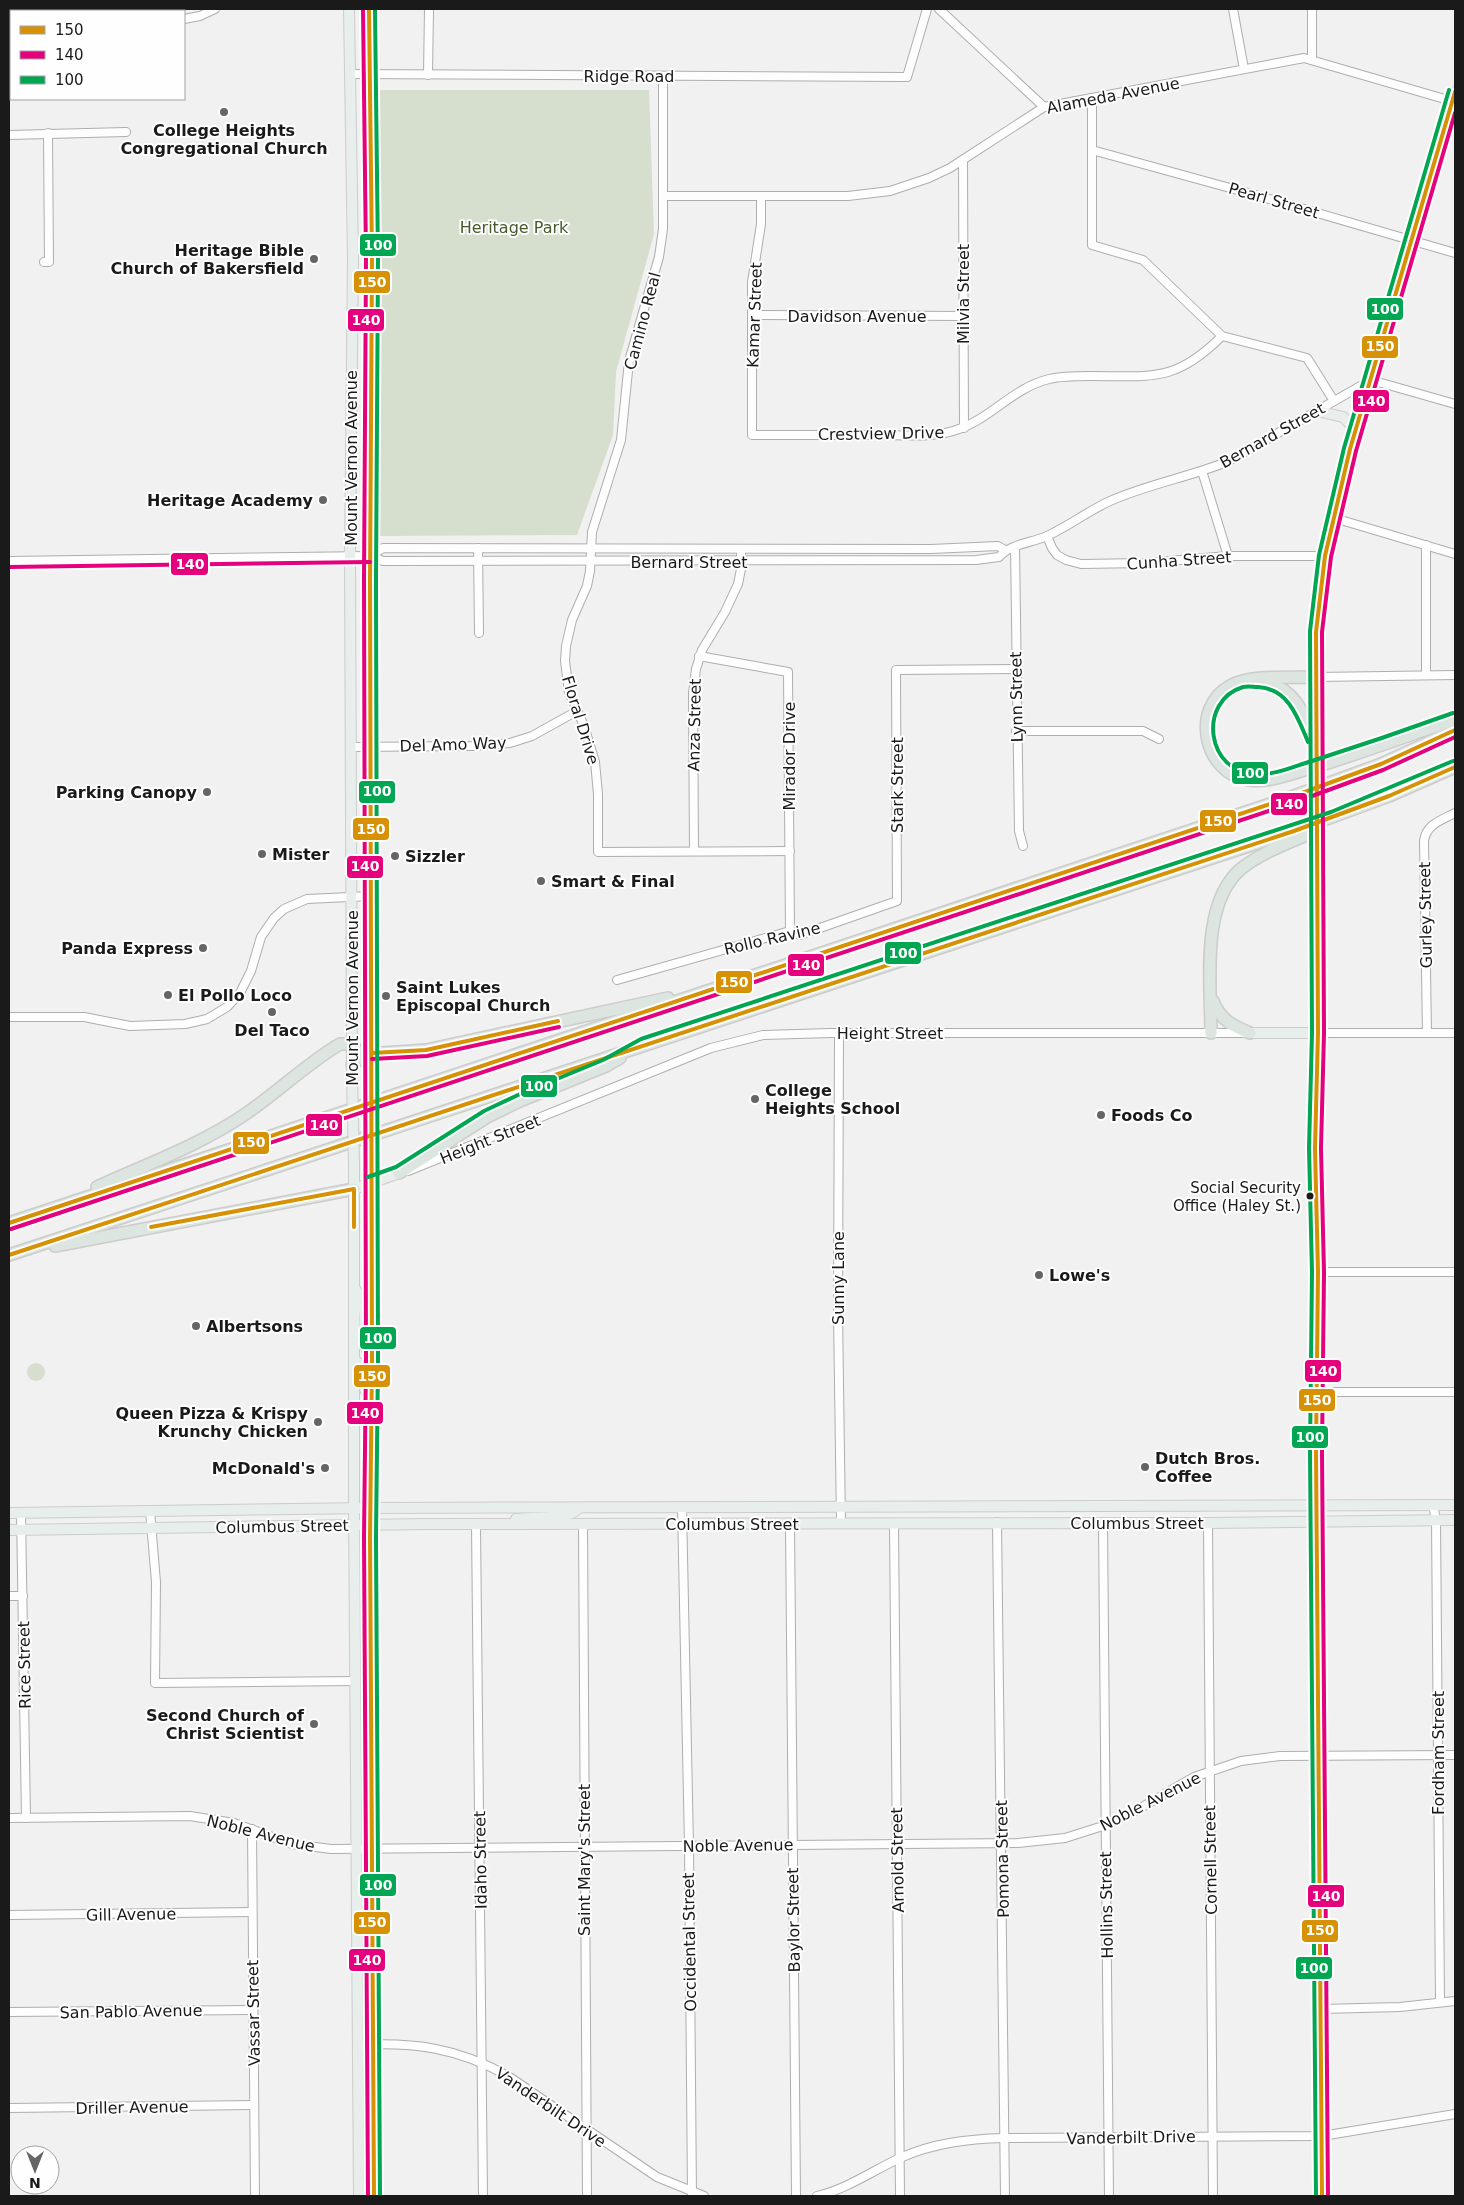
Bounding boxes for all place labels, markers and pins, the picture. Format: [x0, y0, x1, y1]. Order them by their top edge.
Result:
marker: College Heights Congregational Church [218, 106, 230, 118]
place label: College Heights Congregational Church [120, 121, 328, 158]
place label: Heritage Bible Church of Bakersfield [111, 241, 304, 278]
marker: Heritage Bible Church of Bakersfield [308, 253, 320, 265]
place label: Heritage Academy [147, 491, 314, 510]
marker: Heritage Academy [317, 494, 329, 506]
place label: Parking Canopy [56, 783, 198, 802]
marker: Parking Canopy [201, 786, 213, 798]
place label: Mister [272, 845, 329, 864]
place label: Sizzler [405, 847, 465, 866]
marker: Mister [256, 848, 268, 860]
marker: Sizzler [389, 850, 401, 862]
place label: Smart & Final [551, 872, 675, 891]
marker: Smart & Final [535, 875, 547, 887]
place label: Panda Express [61, 939, 193, 958]
marker: Panda Express [197, 942, 209, 954]
place label: Saint Lukes Episcopal Church [396, 978, 550, 1015]
place label: El Pollo Loco [178, 986, 292, 1005]
marker: El Pollo Loco [162, 989, 174, 1001]
marker: Saint Lukes Episcopal Church [380, 990, 392, 1002]
marker: Del Taco [266, 1006, 278, 1018]
place label: Del Taco [234, 1021, 310, 1040]
place label: College Heights School [765, 1081, 900, 1118]
marker: College Heights School [749, 1093, 761, 1105]
place label: Foods Co [1111, 1106, 1193, 1125]
marker: Foods Co [1095, 1109, 1107, 1121]
place label: Social Security Office (Haley St.) [1173, 1179, 1301, 1215]
marker: Social Security Office (Haley St.) [1305, 1191, 1315, 1201]
place label: Lowe's [1049, 1266, 1110, 1285]
marker: Lowe's [1033, 1269, 1045, 1281]
place label: Albertsons [206, 1317, 303, 1336]
marker: Albertsons [190, 1320, 202, 1332]
place label: Queen Pizza & Krispy Krunchy Chicken [115, 1404, 309, 1441]
marker: Queen Pizza & Krispy Krunchy Chicken [312, 1416, 324, 1428]
place label: Dutch Bros. Coffee [1155, 1449, 1260, 1486]
place label: McDonald's [212, 1459, 315, 1478]
marker: Dutch Bros. Coffee [1139, 1461, 1151, 1473]
marker: McDonald's [319, 1462, 331, 1474]
place label: Second Church of Christ Scientist [146, 1706, 305, 1743]
marker: Second Church of Christ Scientist [308, 1718, 320, 1730]

